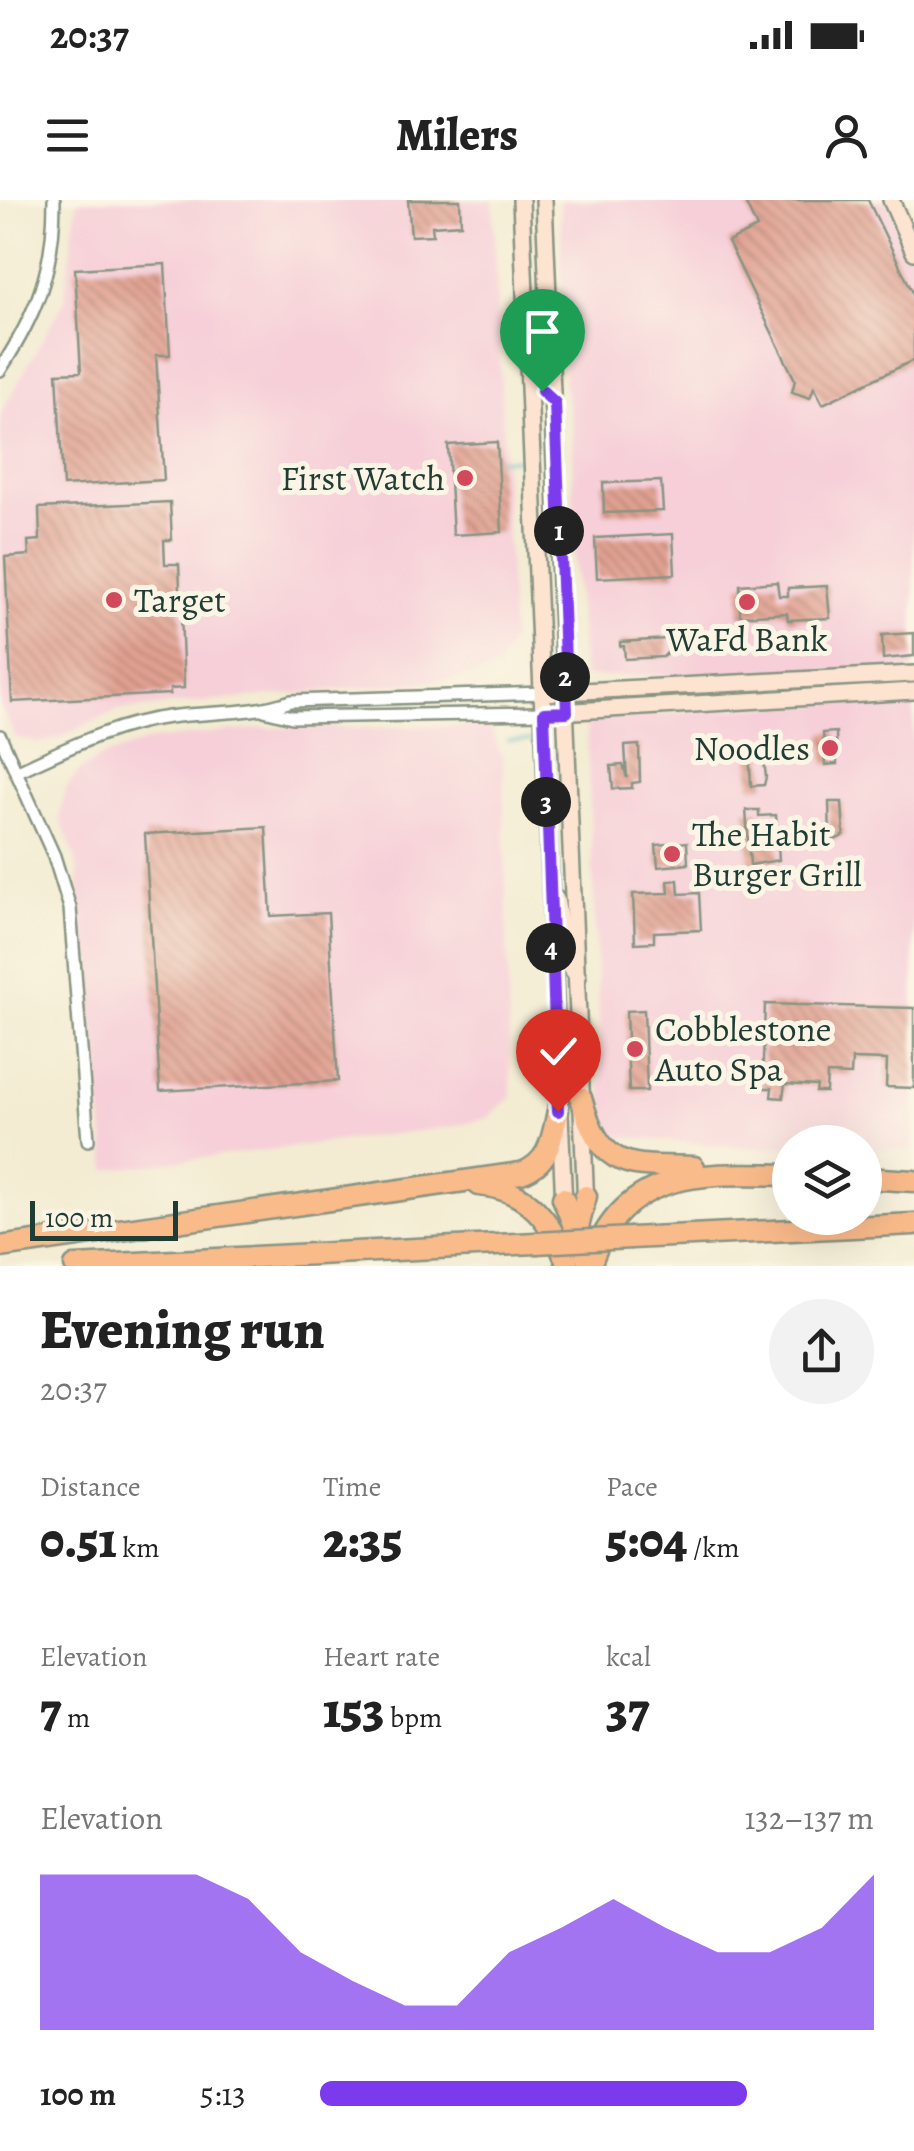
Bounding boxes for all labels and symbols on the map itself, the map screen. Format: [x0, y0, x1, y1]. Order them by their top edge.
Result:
pin [500, 289, 585, 392]
place label: First Watch [281, 454, 445, 502]
marker: First Watch [454, 467, 476, 489]
pin: 1 [534, 506, 584, 556]
place label: Target [134, 576, 226, 624]
marker: Target [103, 589, 125, 611]
marker: WaFd Bank [736, 591, 758, 613]
place label: WaFd Bank [665, 615, 828, 663]
pin: 2 [540, 652, 590, 702]
place label: Noodles [694, 724, 810, 772]
marker: Noodles [819, 737, 841, 759]
pin: 3 [521, 777, 571, 827]
place label: The Habit Burger Grill [692, 810, 862, 898]
marker: The Habit Burger Grill [661, 843, 683, 865]
pin: 4 [526, 923, 576, 973]
place label: Cobblestone Auto Spa [654, 1005, 831, 1093]
pin [516, 1009, 601, 1112]
marker: Cobblestone Auto Spa [624, 1038, 646, 1060]
scale bar [30, 1196, 178, 1240]

